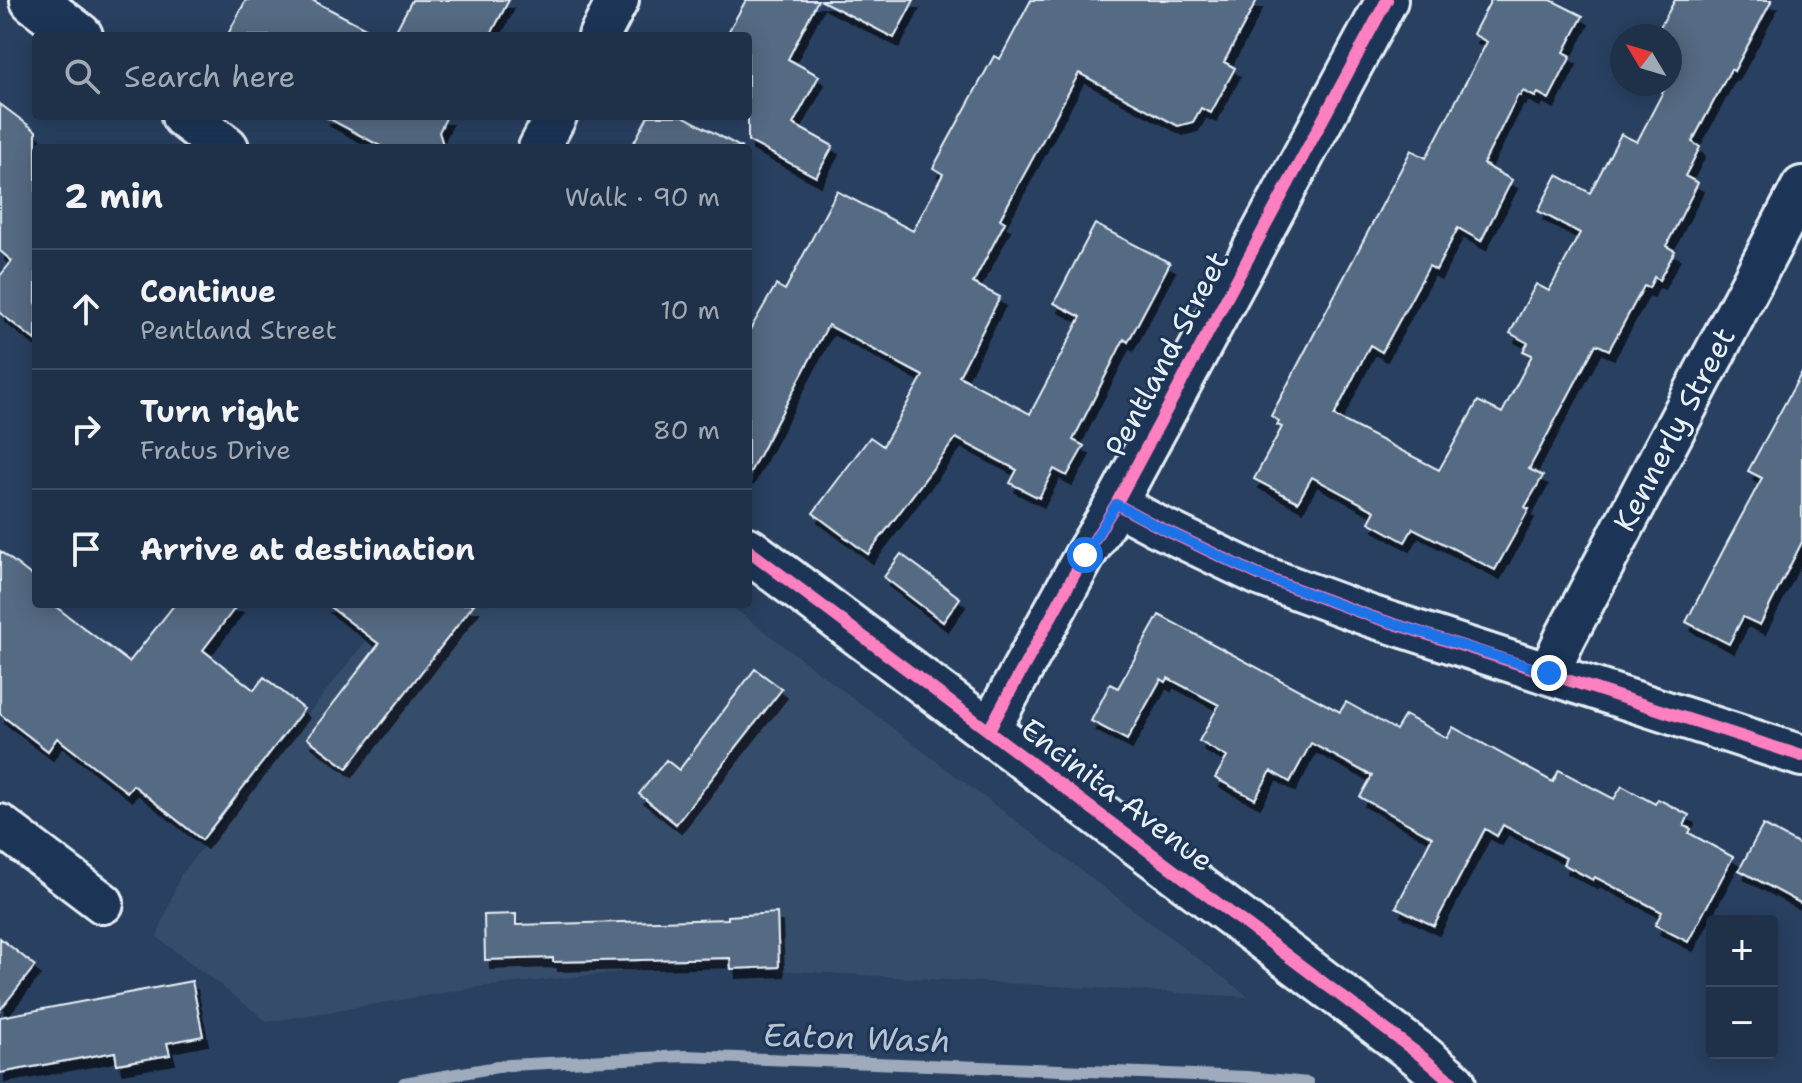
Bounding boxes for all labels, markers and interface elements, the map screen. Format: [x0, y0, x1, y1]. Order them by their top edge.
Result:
north arrow [1610, 24, 1682, 96]
search box [32, 32, 752, 120]
icon: search [60, 54, 104, 98]
text: Search here [124, 56, 295, 97]
text: 2 min [64, 173, 163, 219]
text: Walk · 90 m [565, 179, 720, 214]
street label: Pentland Street [1095, 244, 1238, 464]
text: Continue [140, 271, 276, 312]
icon: ahead [64, 287, 108, 331]
text: 10 m [660, 292, 720, 327]
text: Pentland Street [140, 312, 337, 347]
street label: Kennerly Street [1604, 320, 1745, 539]
text: Turn right [140, 391, 299, 432]
icon: right [64, 407, 108, 451]
text: 80 m [653, 412, 720, 447]
text: Fratus Drive [140, 432, 291, 467]
icon: arrive [64, 527, 108, 571]
text: Arrive at destination [140, 529, 475, 570]
route start [1067, 537, 1103, 573]
route end [1531, 655, 1567, 691]
street label: Encinita Avenue [1012, 708, 1222, 881]
map controls [1706, 915, 1778, 1059]
button: + [1706, 915, 1778, 987]
button: − [1706, 987, 1778, 1059]
water label: Eaton Wash [762, 1013, 952, 1062]

